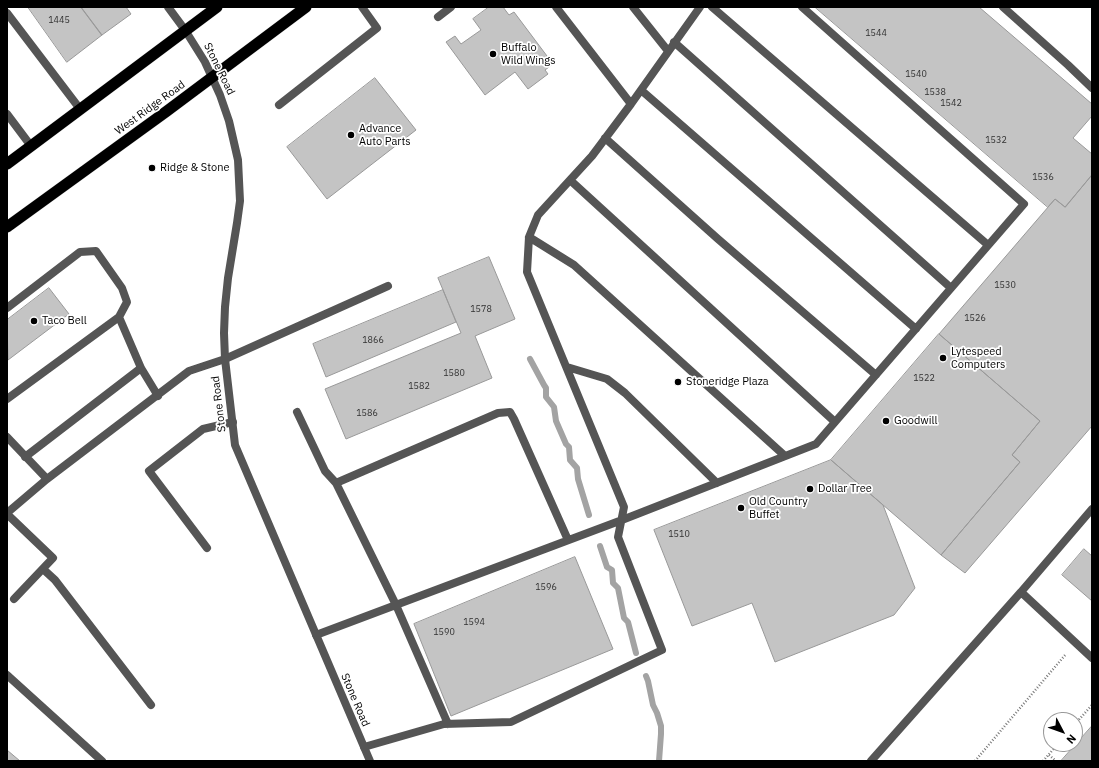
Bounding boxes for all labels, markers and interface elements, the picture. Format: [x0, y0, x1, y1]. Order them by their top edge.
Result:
house number: 1445 [48, 15, 70, 25]
house number: 1544 [865, 28, 887, 38]
street label: Stone Road [201, 41, 237, 97]
place label: Buffalo Wild Wings [501, 41, 555, 67]
marker: Buffalo Wild Wings [488, 49, 498, 59]
house number: 1540 [905, 69, 927, 79]
street label: West Ridge Road [112, 78, 188, 138]
house number: 1538 [924, 87, 946, 97]
house number: 1542 [940, 98, 962, 108]
place label: Advance Auto Parts [359, 122, 411, 148]
marker: Advance Auto Parts [346, 130, 356, 140]
house number: 1532 [985, 135, 1007, 145]
place label: Ridge & Stone [160, 161, 229, 175]
marker: Ridge & Stone [147, 163, 157, 173]
house number: 1536 [1032, 172, 1054, 182]
house number: 1530 [994, 280, 1016, 290]
house number: 1578 [470, 304, 492, 314]
house number: 1526 [964, 313, 986, 323]
place label: Taco Bell [42, 314, 87, 328]
marker: Taco Bell [29, 316, 39, 326]
house number: 1866 [362, 335, 384, 345]
place label: Lytespeed Computers [951, 345, 1005, 371]
marker: Lytespeed Computers [938, 353, 948, 363]
house number: 1580 [443, 368, 465, 378]
house number: 1522 [913, 373, 935, 383]
street label: Stone Road [209, 375, 229, 433]
place label: Stoneridge Plaza [686, 375, 769, 389]
marker: Stoneridge Plaza [673, 377, 683, 387]
house number: 1582 [408, 381, 430, 391]
house number: 1586 [356, 408, 378, 418]
place label: Goodwill [894, 414, 937, 428]
marker: Goodwill [881, 416, 891, 426]
place label: Dollar Tree [818, 482, 872, 496]
marker: Dollar Tree [805, 484, 815, 494]
place label: Old Country Buffet [749, 495, 808, 521]
marker: Old Country Buffet [736, 503, 746, 513]
house number: 1510 [668, 529, 690, 539]
house number: 1596 [535, 582, 557, 592]
house number: 1594 [463, 617, 485, 627]
house number: 1590 [433, 627, 455, 637]
street label: Stone Road [338, 671, 372, 729]
north arrow [1043, 712, 1083, 752]
text: N [1063, 732, 1079, 747]

